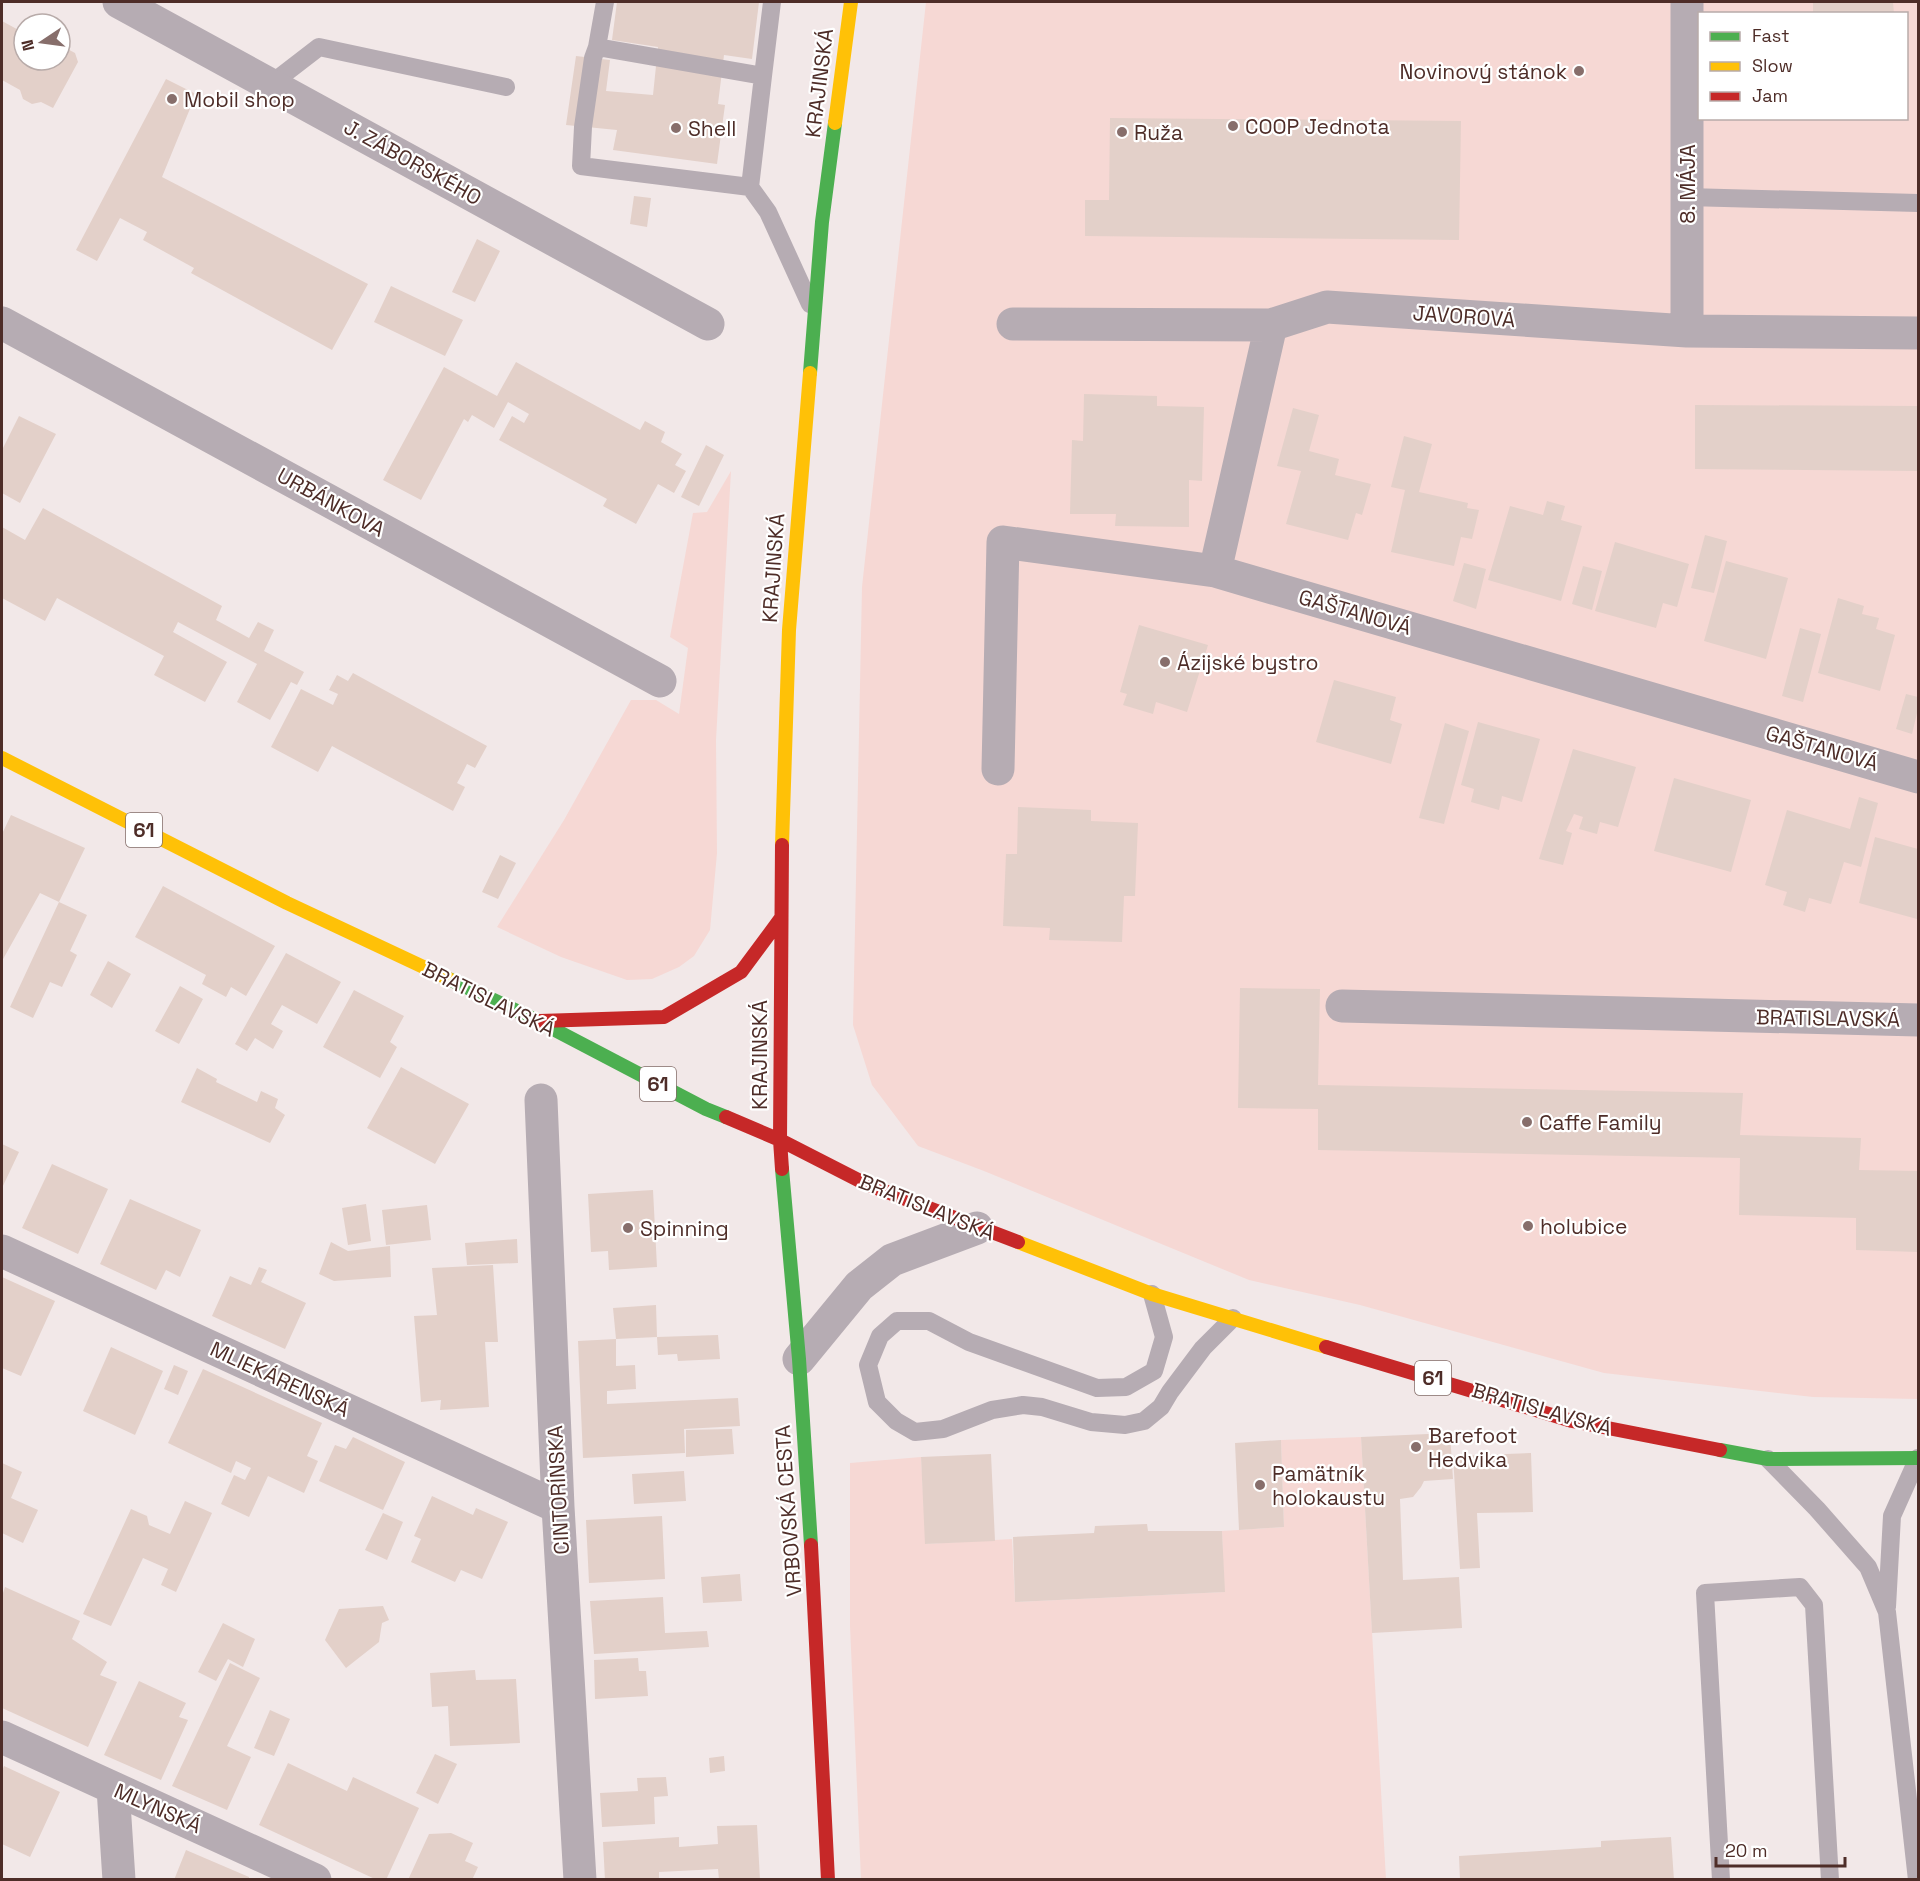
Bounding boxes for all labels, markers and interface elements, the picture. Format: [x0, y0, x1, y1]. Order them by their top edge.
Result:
north arrow [12, 12, 72, 72]
legend [1698, 12, 1908, 120]
text: Fast [1752, 24, 1789, 47]
street label: KRAJINSKÁ [799, 27, 839, 139]
text: N [16, 38, 39, 53]
text: Slow [1752, 54, 1793, 77]
place label: Novinový stánok [1399, 58, 1567, 85]
marker: Novinový stánok [1572, 64, 1586, 78]
text: Jam [1752, 84, 1788, 107]
place label: Mobil shop [184, 86, 295, 113]
marker: Mobil shop [165, 92, 179, 106]
street label: J. ZÁBORSKÉHO [339, 113, 487, 211]
place label: COOP Jednota [1245, 113, 1390, 140]
place label: Shell [688, 115, 736, 142]
place label: Ruža [1134, 119, 1183, 146]
marker: COOP Jednota [1226, 119, 1240, 133]
marker: Shell [669, 121, 683, 135]
marker: Ruža [1115, 125, 1129, 139]
street label: 8. MÁJA [1674, 144, 1701, 224]
street label: JAVOROVÁ [1412, 299, 1516, 333]
street label: URBÁNKOVA [272, 461, 390, 543]
street label: KRAJINSKÁ [756, 512, 790, 624]
street label: GAŠTANOVÁ [1295, 583, 1415, 641]
place label: Ázijské bystro [1177, 649, 1319, 676]
marker: Ázijské bystro [1158, 655, 1172, 669]
street label: GAŠTANOVÁ [1762, 719, 1882, 777]
road number: 61 [126, 813, 162, 847]
street label: BRATISLAVSKÁ [418, 955, 560, 1043]
street label: KRAJINSKÁ [746, 1000, 773, 1110]
street label: BRATISLAVSKÁ [1756, 1003, 1900, 1033]
road number: 61 [640, 1067, 676, 1101]
place label: Caffe Family [1539, 1109, 1662, 1136]
marker: Caffe Family [1520, 1115, 1534, 1129]
street label: BRATISLAVSKÁ [855, 1167, 999, 1247]
place label: holubice [1540, 1213, 1628, 1240]
place label: Spinning [640, 1215, 729, 1242]
marker: holubice [1521, 1219, 1535, 1233]
marker: Spinning [621, 1221, 635, 1235]
street label: MLIEKÁRENSKÁ [206, 1335, 354, 1423]
road number: 61 [1415, 1361, 1451, 1395]
street label: BRATISLAVSKÁ [1469, 1376, 1615, 1442]
place label: Barefoot Hedvika [1428, 1422, 1518, 1473]
street label: VRBOVSKÁ CESTA [769, 1424, 807, 1598]
street label: CINTORÍNSKA [541, 1425, 575, 1555]
marker: Barefoot Hedvika [1409, 1440, 1423, 1454]
place label: Pamätník holokaustu [1272, 1460, 1385, 1511]
marker: Pamätník holokaustu [1253, 1478, 1267, 1492]
street label: MLYNSKÁ [110, 1777, 206, 1839]
scale bar [1716, 1830, 1845, 1868]
text: 20 m [1725, 1839, 1768, 1862]

